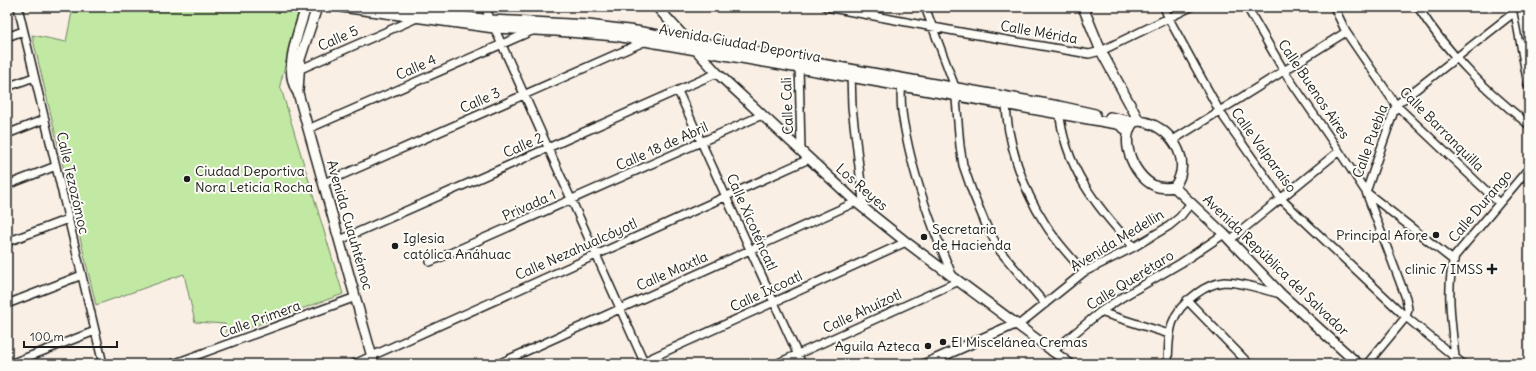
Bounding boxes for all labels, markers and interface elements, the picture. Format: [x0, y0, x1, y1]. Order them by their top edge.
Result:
street label: Calle Mérida [999, 16, 1079, 48]
street label: Avenida Ciudad Deportiva [658, 20, 822, 66]
street label: Calle 5 [315, 21, 361, 55]
street label: Calle Buenos Aires [1274, 36, 1354, 142]
street label: Calle 4 [393, 50, 439, 84]
street label: Calle Cali [777, 77, 797, 135]
street label: Calle 3 [457, 83, 503, 117]
street label: Calle Barranquilla [1396, 83, 1488, 175]
street label: Calle Puebla [1348, 102, 1392, 180]
street label: Calle Valparaíso [1227, 104, 1301, 196]
street label: Calle 18 de Abril [613, 118, 711, 174]
street label: Calle 2 [500, 128, 546, 162]
street label: Calle Tezozómoc [53, 130, 93, 236]
street label: Avenida Cuauhtémoc [323, 158, 377, 292]
street label: Los Reyes [832, 160, 892, 214]
place label: Ciudad Deportiva Nora Leticia Rocha [195, 162, 313, 196]
street label: Calle Durango [1444, 166, 1516, 246]
street label: Calle Xicoténcatl [723, 171, 781, 273]
marker: Ciudad Deportiva Nora Leticia Rocha [182, 174, 192, 184]
street label: Privada 1 [499, 185, 559, 225]
street label: Avenida República del Salvador [1199, 190, 1353, 340]
street label: Avenida Medellin [1067, 205, 1167, 275]
street label: Calle Nezahualcóyotl [512, 214, 640, 284]
place label: Secretaria de Hacienda [932, 220, 1011, 254]
place label: Principal Afore [1336, 226, 1428, 244]
place label: Iglesia católica Anáhuac [403, 229, 511, 263]
marker: Principal Afore [1431, 230, 1441, 240]
marker: Secretaria de Hacienda [919, 232, 929, 242]
marker: Iglesia católica Anáhuac [390, 241, 400, 251]
street label: Calle Querétaro [1083, 246, 1177, 314]
street label: Calle Maxtla [634, 247, 710, 295]
place label: clinic 7 IMSS [1405, 260, 1483, 278]
marker: clinic 7 IMSS [1486, 263, 1498, 275]
street label: Calle Ixcoatl [727, 266, 805, 316]
street label: Calle Ahuízotl [820, 285, 904, 337]
street label: Calle Primera [217, 296, 303, 342]
scale bar [24, 323, 117, 349]
text: 100 m [30, 329, 64, 344]
place label: El Miscelánea Cremas [951, 333, 1088, 351]
place label: Aguila Azteca [835, 337, 920, 355]
marker: El Miscelánea Cremas [938, 337, 948, 347]
marker: Aguila Azteca [923, 341, 933, 351]

